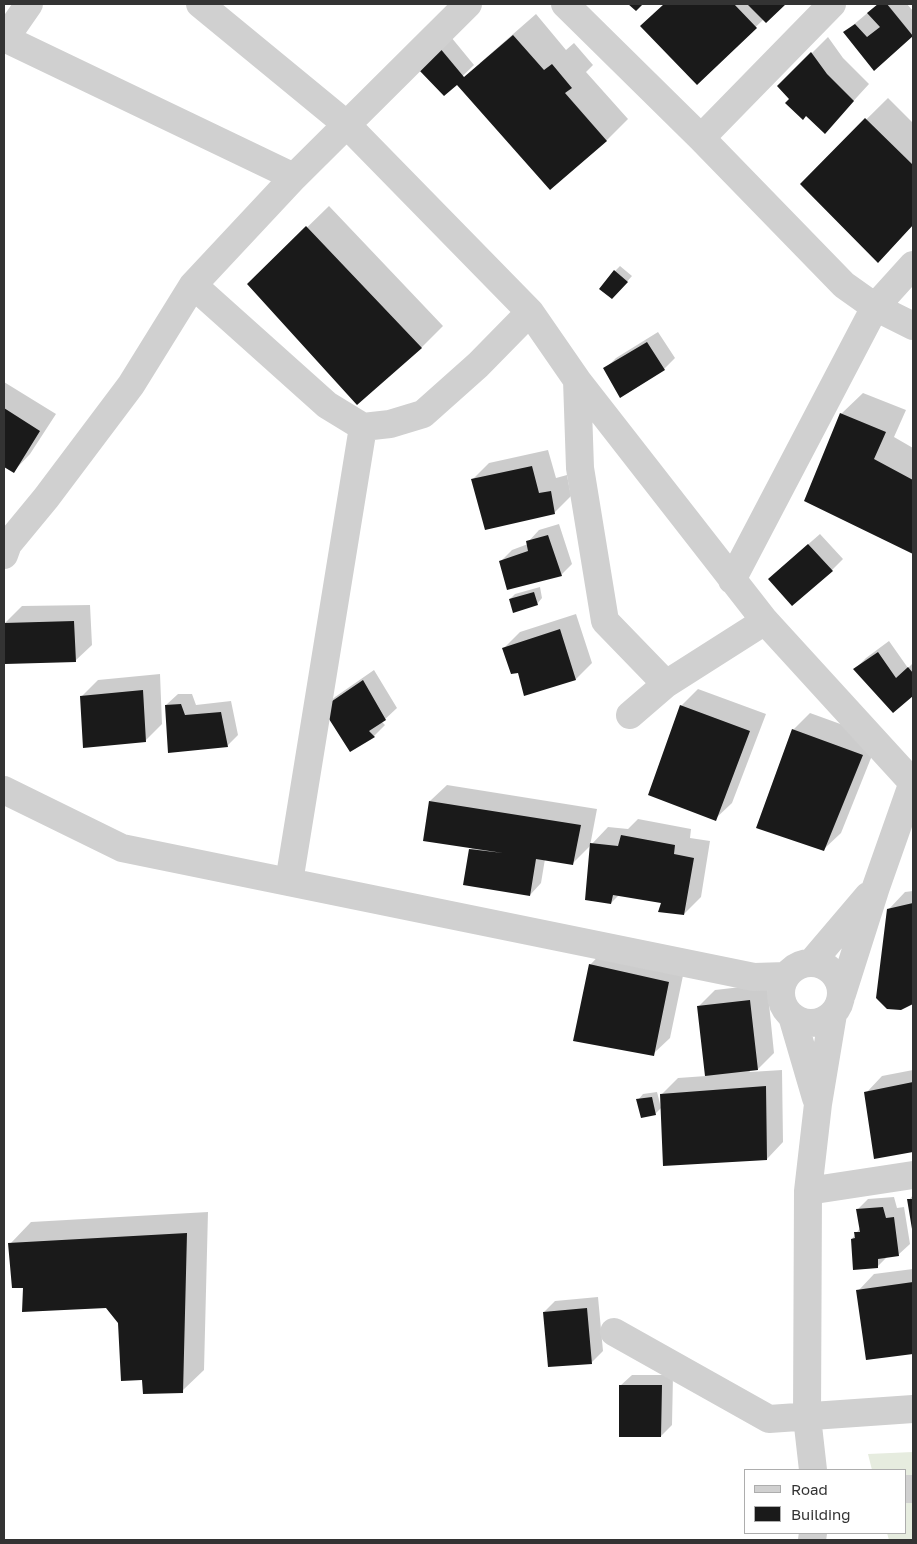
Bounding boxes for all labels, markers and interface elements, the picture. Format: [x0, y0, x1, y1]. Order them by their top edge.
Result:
legend [744, 1469, 907, 1534]
text: Road [791, 1480, 828, 1498]
text: Building [791, 1505, 851, 1523]

